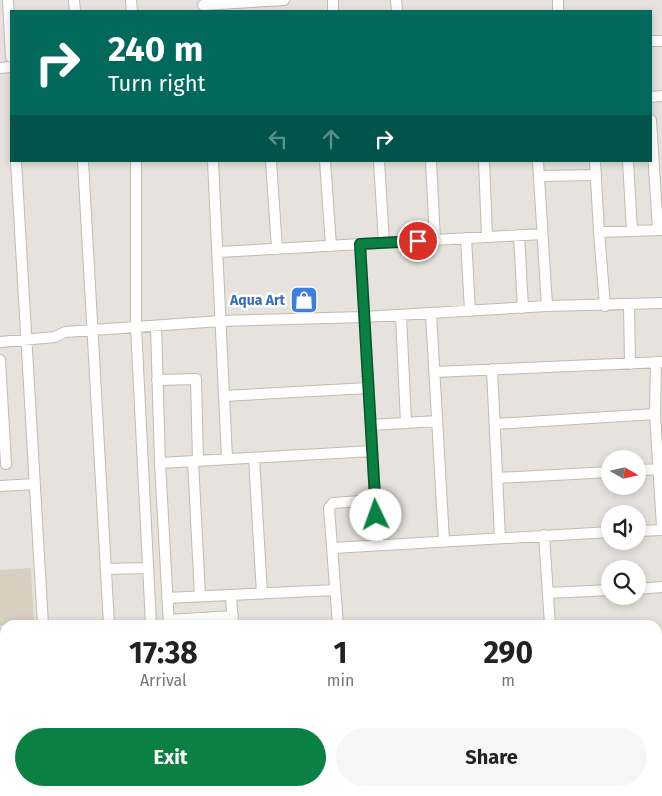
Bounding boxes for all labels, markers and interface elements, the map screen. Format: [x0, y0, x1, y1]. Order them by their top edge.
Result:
text: 240 m [108, 28, 203, 70]
icon: right [25, 30, 90, 95]
text: Turn right [108, 70, 205, 97]
icon: left [264, 125, 292, 153]
icon: ahead [317, 125, 345, 153]
icon: right [370, 125, 398, 153]
pin [397, 220, 439, 262]
icon: arrive [404, 227, 432, 255]
shop icon: Aqua Art [289, 285, 319, 315]
place label: Aqua Art [229, 292, 286, 309]
north arrow [601, 450, 646, 495]
map controls [601, 450, 646, 605]
position arrow [349, 488, 401, 540]
button: sound [601, 505, 646, 550]
button: search [601, 560, 646, 605]
text: 17:38 [129, 635, 198, 671]
text: 1 [334, 635, 348, 671]
text: 290 [483, 635, 533, 671]
text: Arrival [140, 671, 187, 690]
text: min [327, 671, 354, 690]
text: m [501, 671, 515, 690]
button: Exit [15, 728, 326, 786]
button: Share [336, 728, 647, 786]

